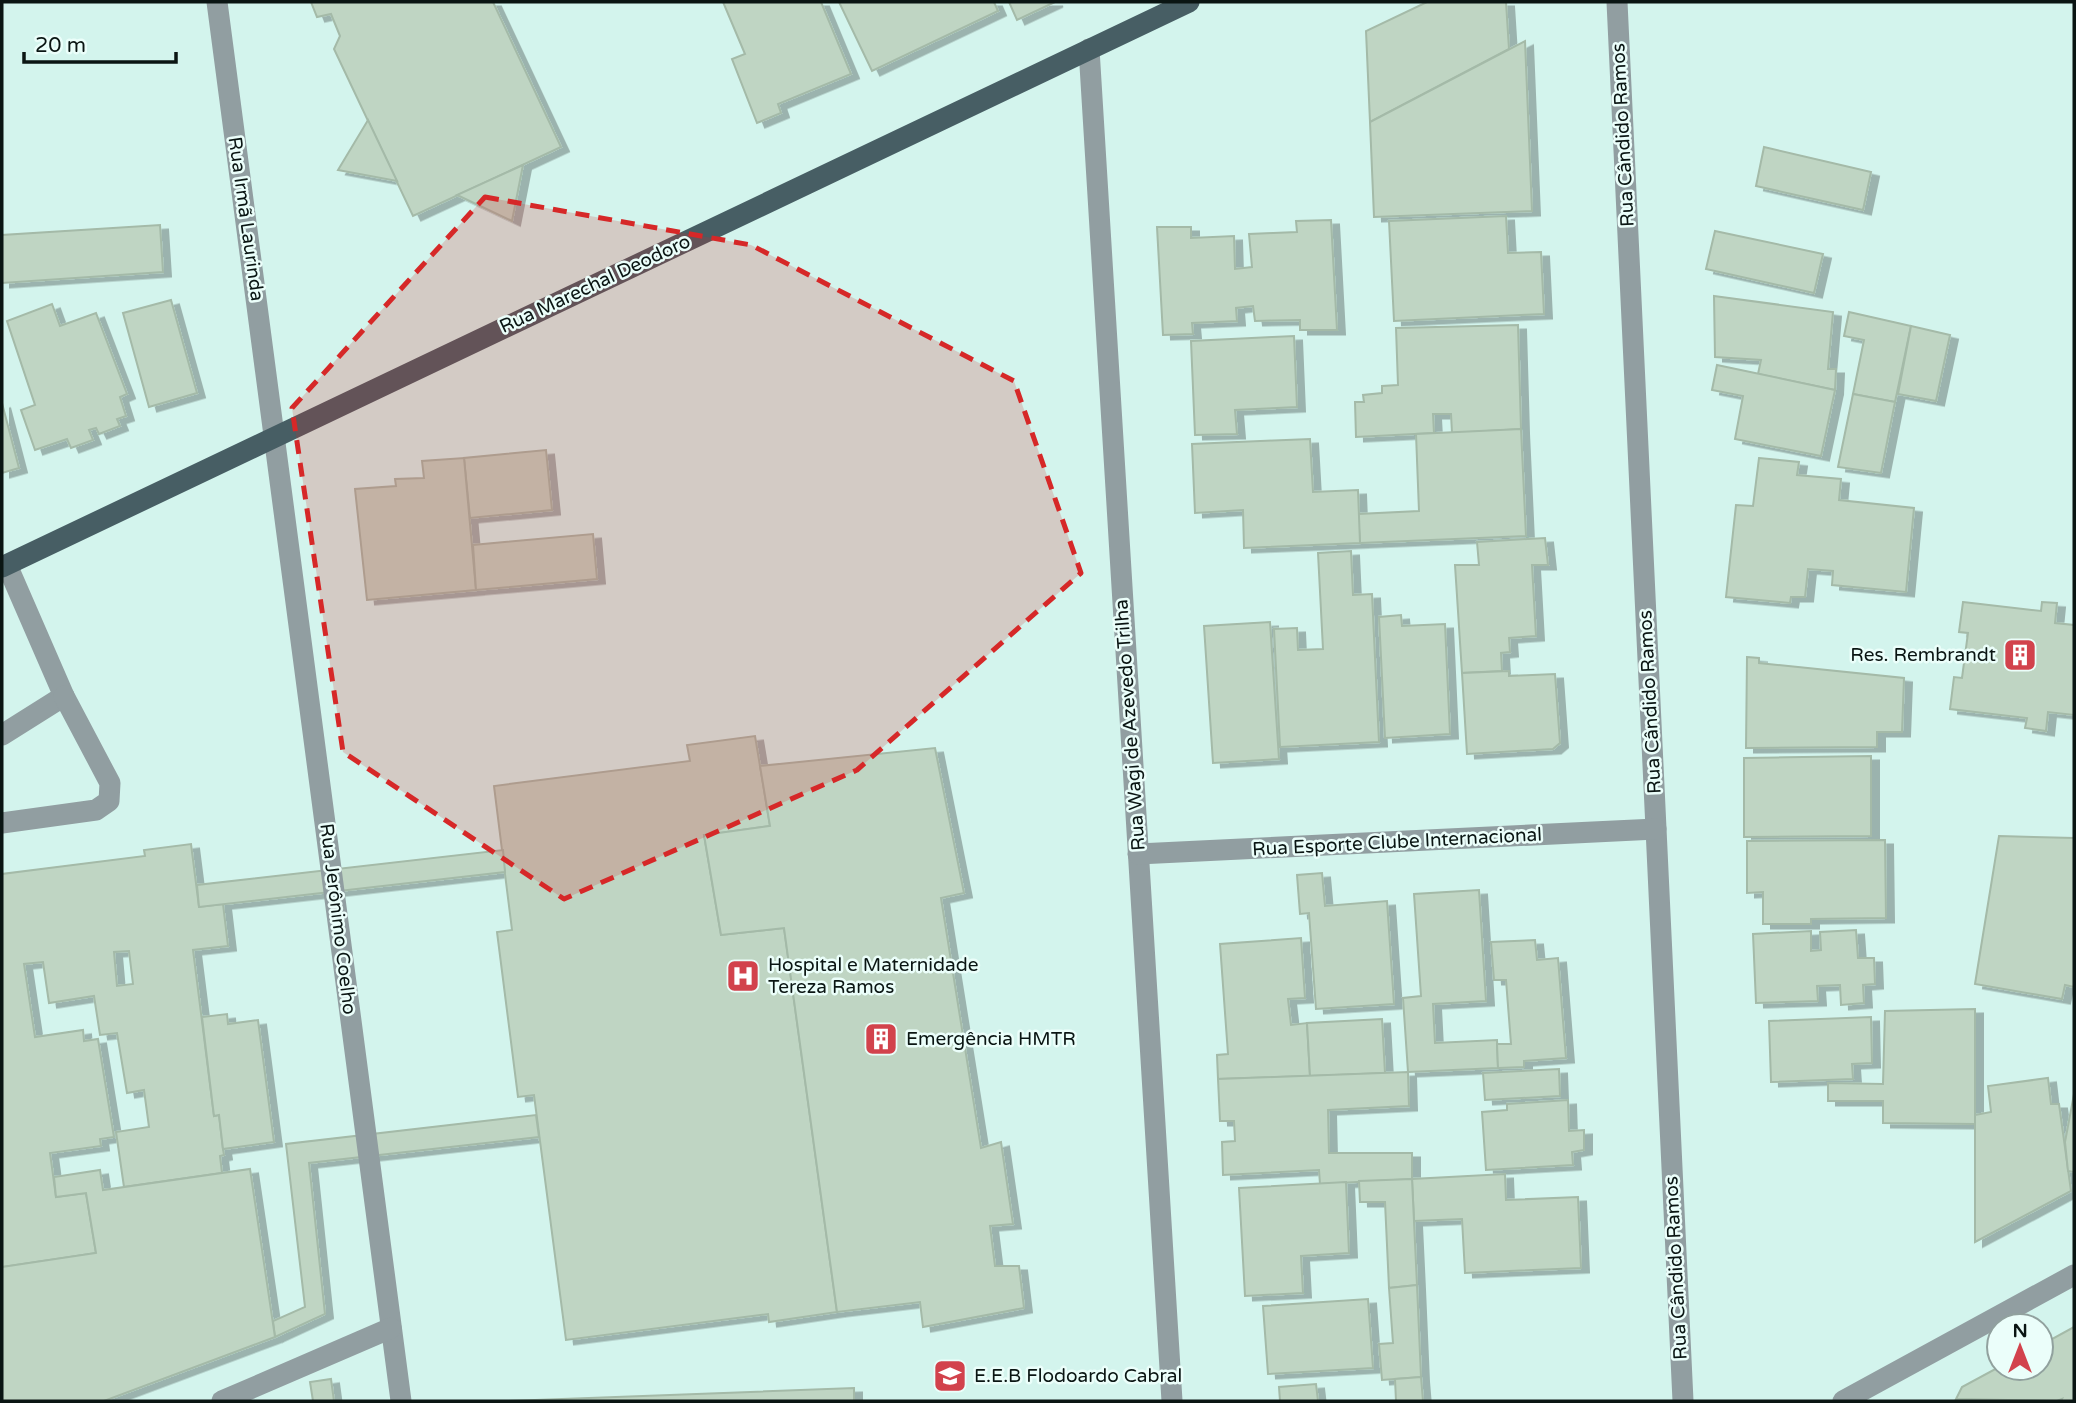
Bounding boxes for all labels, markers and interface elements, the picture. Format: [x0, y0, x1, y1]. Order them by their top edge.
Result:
scale bar [24, 21, 177, 65]
text: 20 m [35, 33, 86, 58]
street label: Rua Cândido Ramos [1607, 43, 1639, 227]
street label: Rua Irmã Laurinda [224, 135, 268, 303]
street label: Rua Marechal Deodoro [496, 230, 694, 338]
street label: Rua Wagi de Azevedo Trilha [1110, 599, 1150, 851]
street label: Rua Cândido Ramos [1634, 610, 1666, 794]
building icon: Res. Rembrandt [2001, 636, 2039, 674]
place label: Res. Rembrandt [1850, 644, 1996, 666]
street label: Rua Jerônimo Coelho [315, 822, 361, 1016]
street label: Rua Esporte Clube Internacional [1252, 823, 1542, 861]
place label: Hospital e Maternidade Tereza Ramos [768, 954, 978, 998]
hospital icon: Hospital e Maternidade Tereza Ramos [724, 957, 762, 995]
building icon: Emergência HMTR [862, 1020, 900, 1058]
place label: Emergência HMTR [906, 1028, 1076, 1050]
street label: Rua Cândido Ramos [1660, 1176, 1692, 1360]
north arrow [1985, 1312, 2055, 1382]
text: N [2012, 1320, 2028, 1342]
school or university icon: E.E.B Flodoardo Cabral [931, 1357, 969, 1395]
place label: E.E.B Flodoardo Cabral [974, 1365, 1182, 1387]

